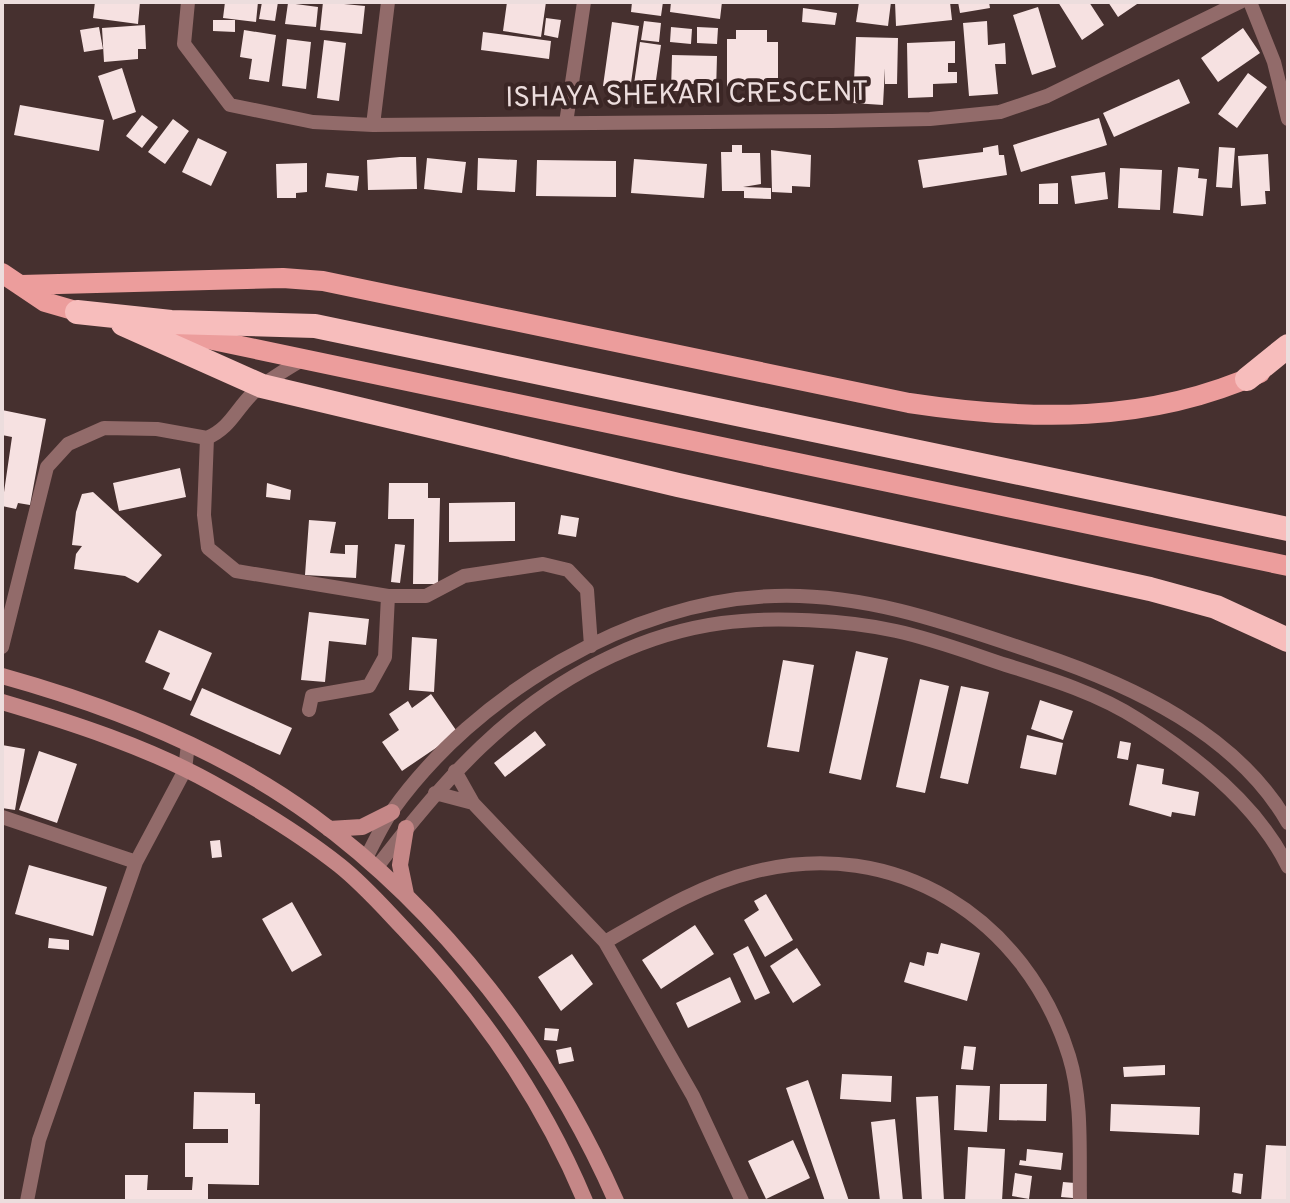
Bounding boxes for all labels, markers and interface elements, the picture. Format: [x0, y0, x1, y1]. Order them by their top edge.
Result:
street label: ISHAYA SHEKARI CRESCENT [505, 75, 869, 117]

